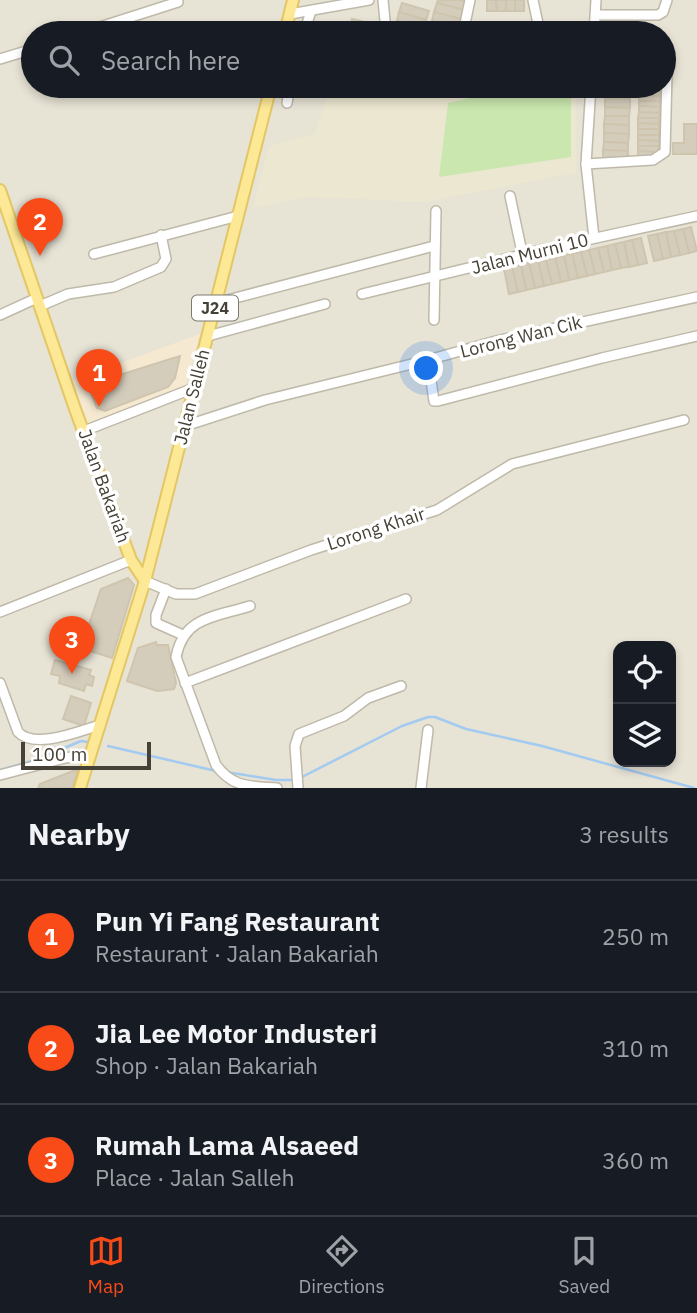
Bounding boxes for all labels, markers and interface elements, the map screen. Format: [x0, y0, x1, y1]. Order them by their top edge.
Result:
search box [21, 21, 676, 98]
icon: search [45, 41, 83, 79]
text: Search here [101, 43, 240, 77]
pin: 2 [17, 198, 63, 256]
street label: Jalan Murni 10 [469, 228, 591, 279]
road number: J24 [192, 296, 238, 320]
street label: Lorong Wan Cik [458, 310, 585, 363]
street label: Jalan Salleh [169, 347, 214, 447]
pin: 1 [76, 349, 122, 407]
your location [409, 351, 443, 385]
street label: Jalan Bakariah [73, 426, 136, 546]
street label: Lorong Khair [324, 502, 428, 555]
pin: 3 [49, 616, 95, 674]
map controls [613, 641, 676, 767]
button: locate [613, 641, 676, 704]
button: layers [613, 704, 676, 767]
scale bar [21, 739, 150, 771]
text: 100 m [32, 742, 87, 766]
text: Nearby [28, 814, 130, 853]
text: 3 results [579, 819, 669, 849]
text: Pun Yi Fang Restaurant [95, 904, 380, 938]
text: 1 [44, 921, 58, 951]
text: 250 m [602, 921, 669, 951]
text: Restaurant · Jalan Bakariah [95, 938, 379, 968]
text: Jia Lee Motor Industeri [95, 1016, 377, 1050]
text: 2 [44, 1033, 58, 1063]
text: 310 m [602, 1033, 669, 1063]
text: Shop · Jalan Bakariah [95, 1050, 318, 1080]
text: Rumah Lama Alsaeed [95, 1128, 359, 1162]
text: 3 [44, 1145, 58, 1175]
text: 360 m [602, 1145, 669, 1175]
text: Place · Jalan Salleh [95, 1162, 295, 1192]
tab: Map [87, 1232, 125, 1298]
tab: Directions [298, 1232, 385, 1298]
tab: Saved [559, 1232, 610, 1298]

